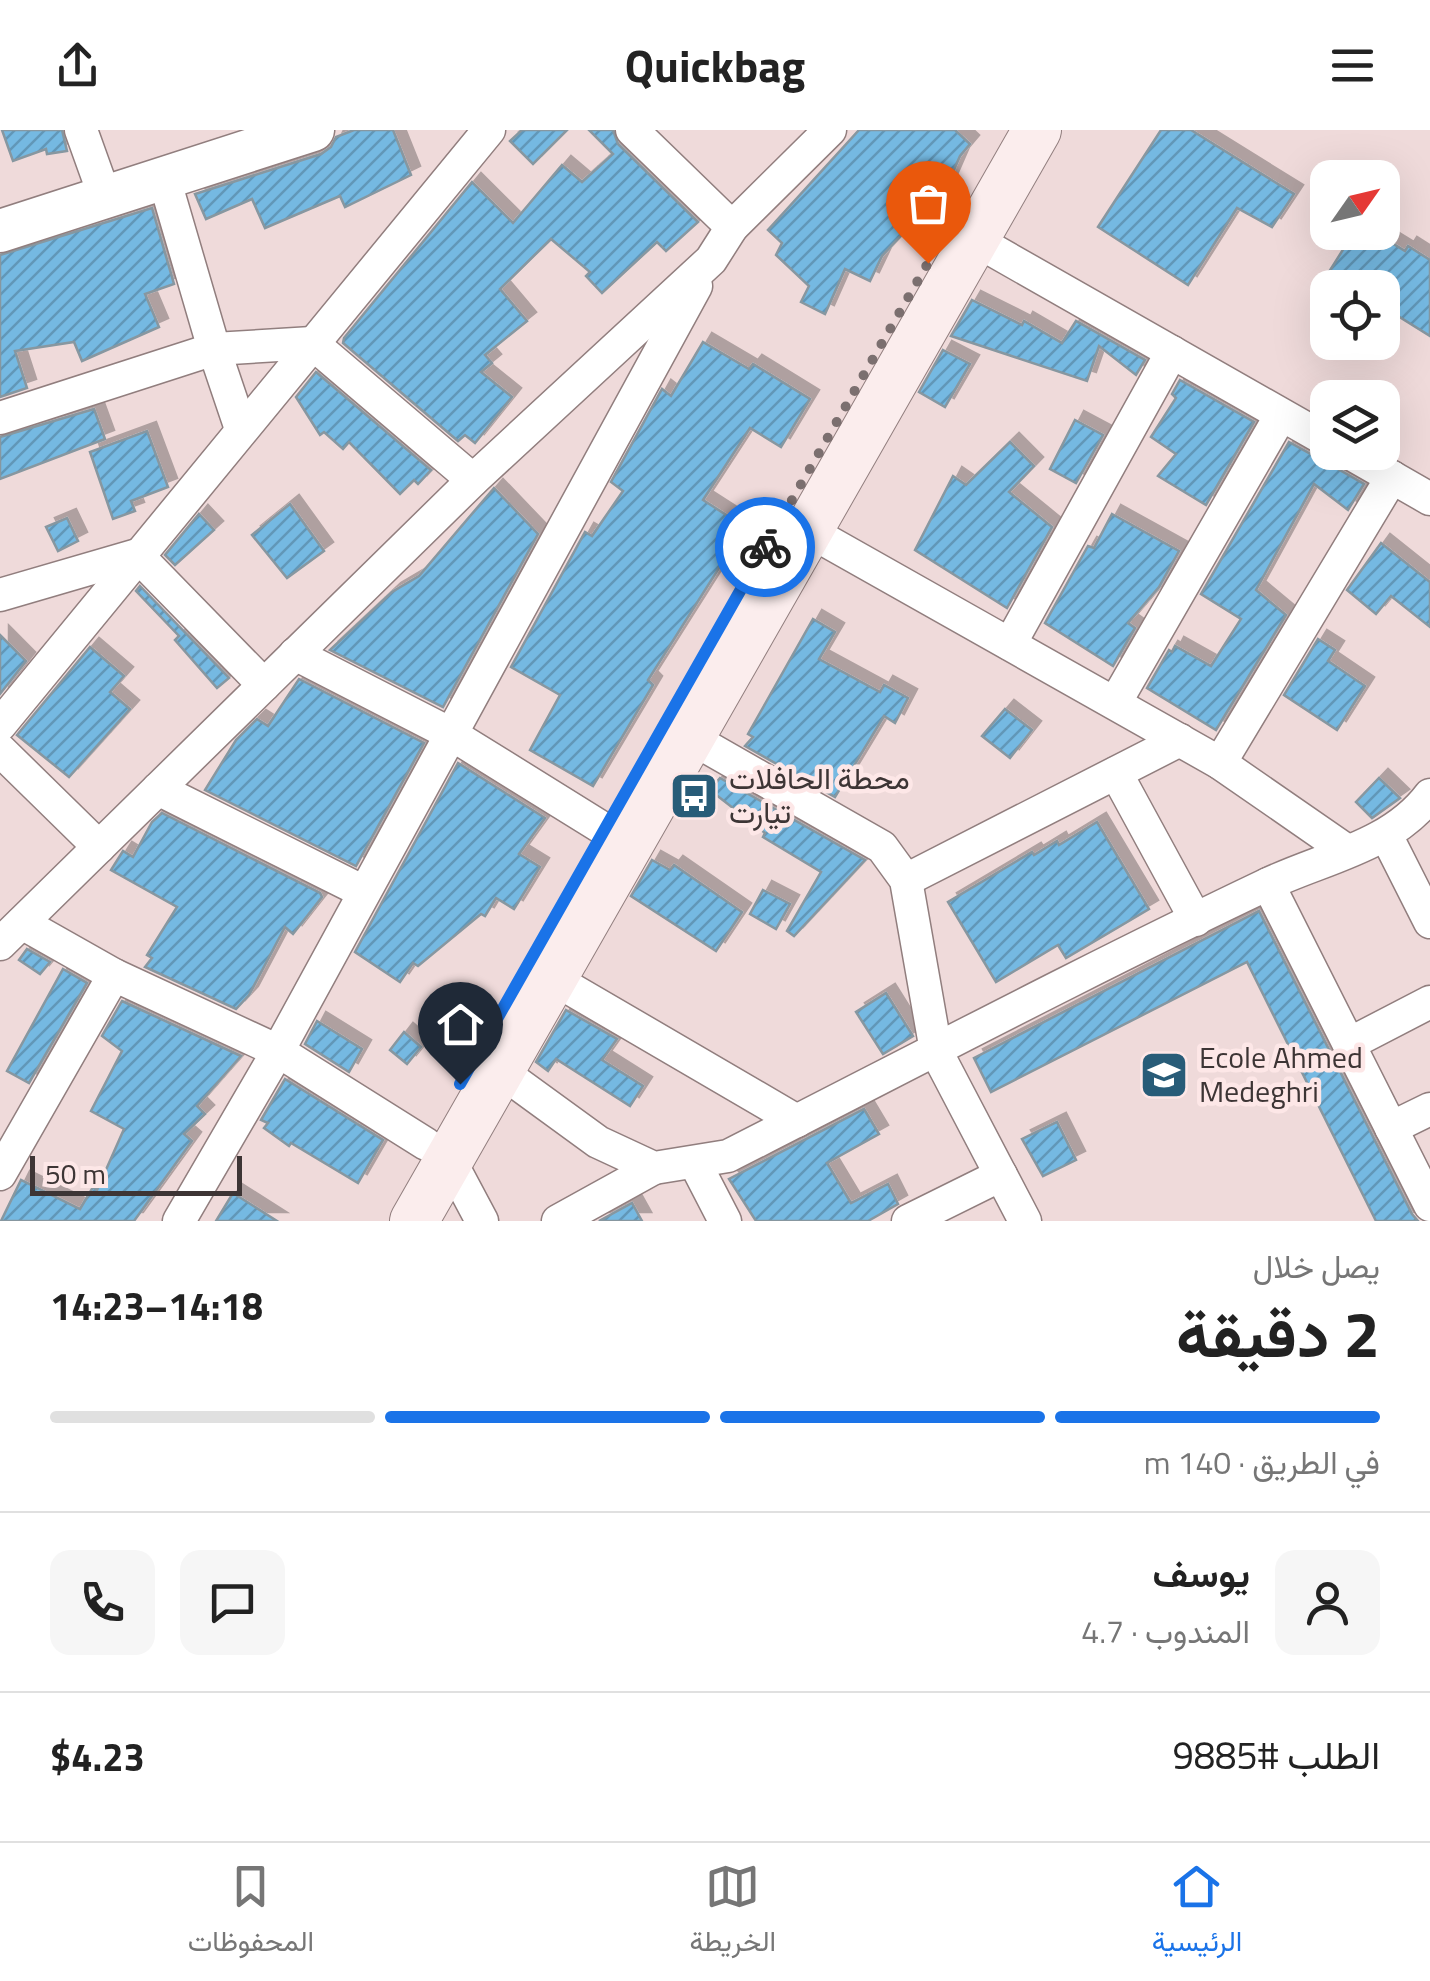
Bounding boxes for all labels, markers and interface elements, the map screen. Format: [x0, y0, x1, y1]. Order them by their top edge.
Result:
text: Quickbag [625, 31, 805, 99]
icon: share [50, 38, 105, 93]
icon: menu [1325, 38, 1380, 93]
north arrow [1310, 160, 1400, 250]
map controls [1310, 160, 1400, 470]
pin [886, 161, 971, 264]
icon: bag [901, 176, 956, 231]
button: locate [1310, 270, 1400, 360]
button: layers [1310, 380, 1400, 470]
courier [715, 497, 815, 597]
icon: bike [738, 520, 793, 575]
place label: محطة الحافلات تيارت [729, 755, 910, 835]
bus stop icon: محطة الحافلات تيارت [668, 770, 720, 822]
pin [418, 982, 503, 1085]
icon: home [433, 997, 488, 1052]
place label: Ecole Ahmed Medeghri [1199, 1034, 1363, 1114]
school or university icon: Ecole Ahmed Medeghri [1138, 1049, 1190, 1101]
scale bar [30, 1151, 242, 1196]
text: 50 m [45, 1152, 106, 1195]
text: يصل خلال [1253, 1242, 1380, 1290]
text: 14:18–14:23 [50, 1277, 263, 1335]
text: 2 دقيقة [1176, 1283, 1380, 1382]
text: في الطريق · 140 m [1144, 1438, 1380, 1486]
text: يوسف [1153, 1544, 1250, 1602]
button: phone [50, 1550, 155, 1655]
button: chat [180, 1550, 285, 1655]
button: person [1275, 1550, 1380, 1655]
text: المندوب · 4.7 [1081, 1607, 1250, 1655]
text: الطلب #9885 [1172, 1726, 1380, 1784]
text: $4.23 [50, 1728, 145, 1786]
tab: المحفوظات [188, 1859, 314, 1966]
tab: الخريطة [690, 1859, 776, 1966]
tab: الرئيسية [1152, 1859, 1242, 1966]

